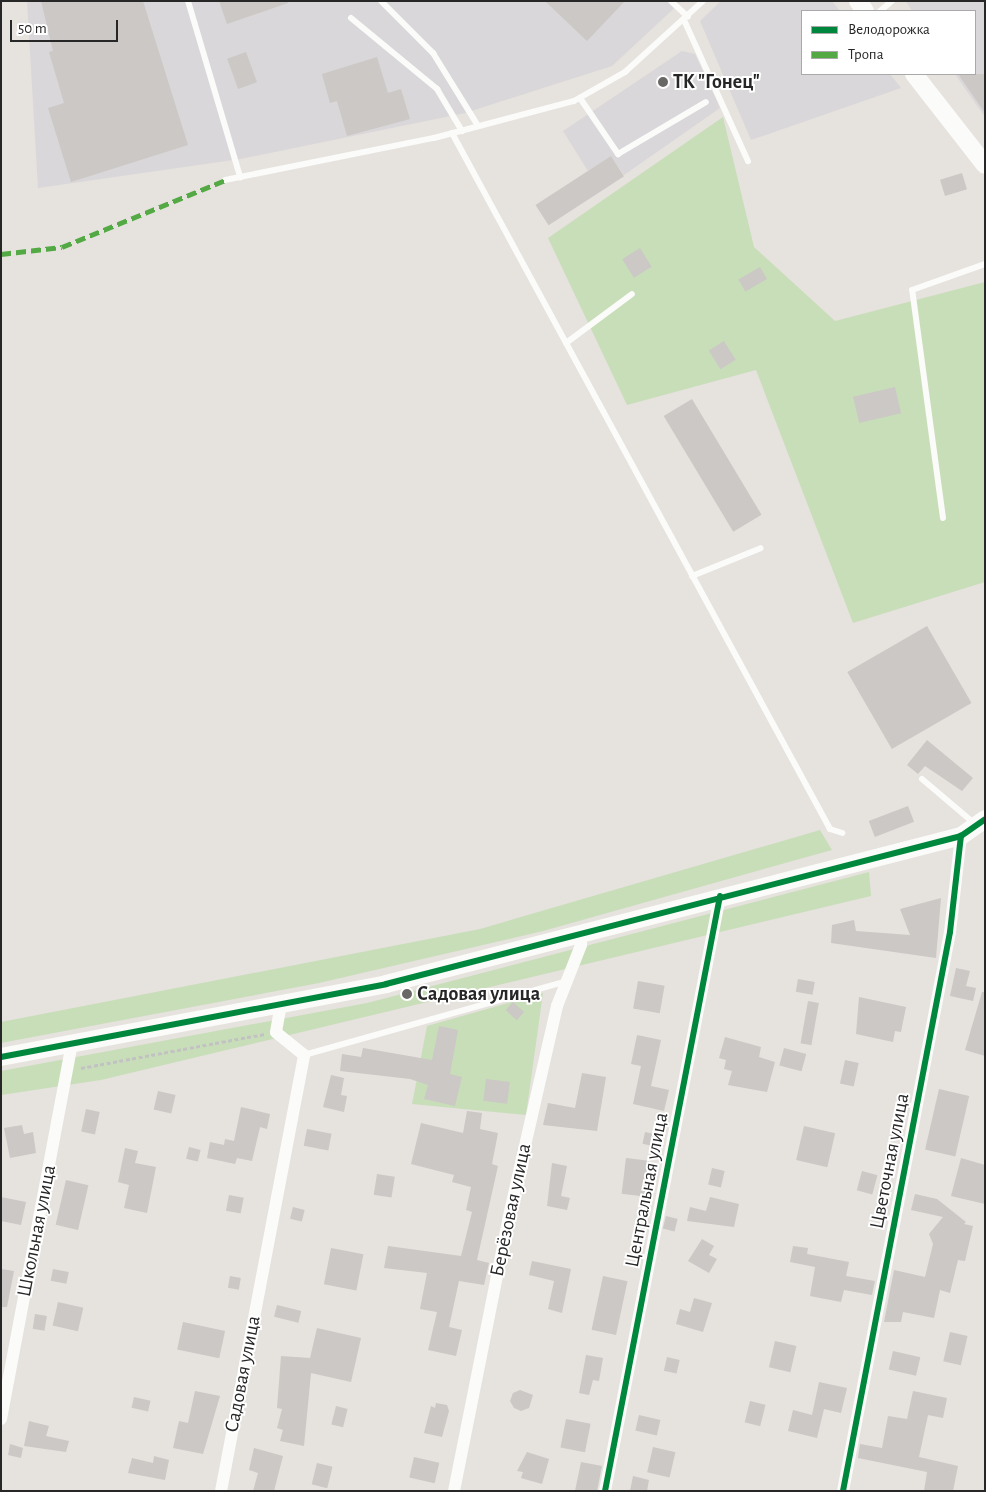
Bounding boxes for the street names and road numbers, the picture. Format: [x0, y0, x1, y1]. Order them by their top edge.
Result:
street label: Цветочная улица [865, 1091, 915, 1231]
street label: Центральная улица [620, 1110, 674, 1270]
street label: Берёзовая улица [485, 1141, 537, 1279]
street label: Школьная улица [12, 1163, 62, 1299]
street label: Садовая улица [220, 1314, 266, 1434]

